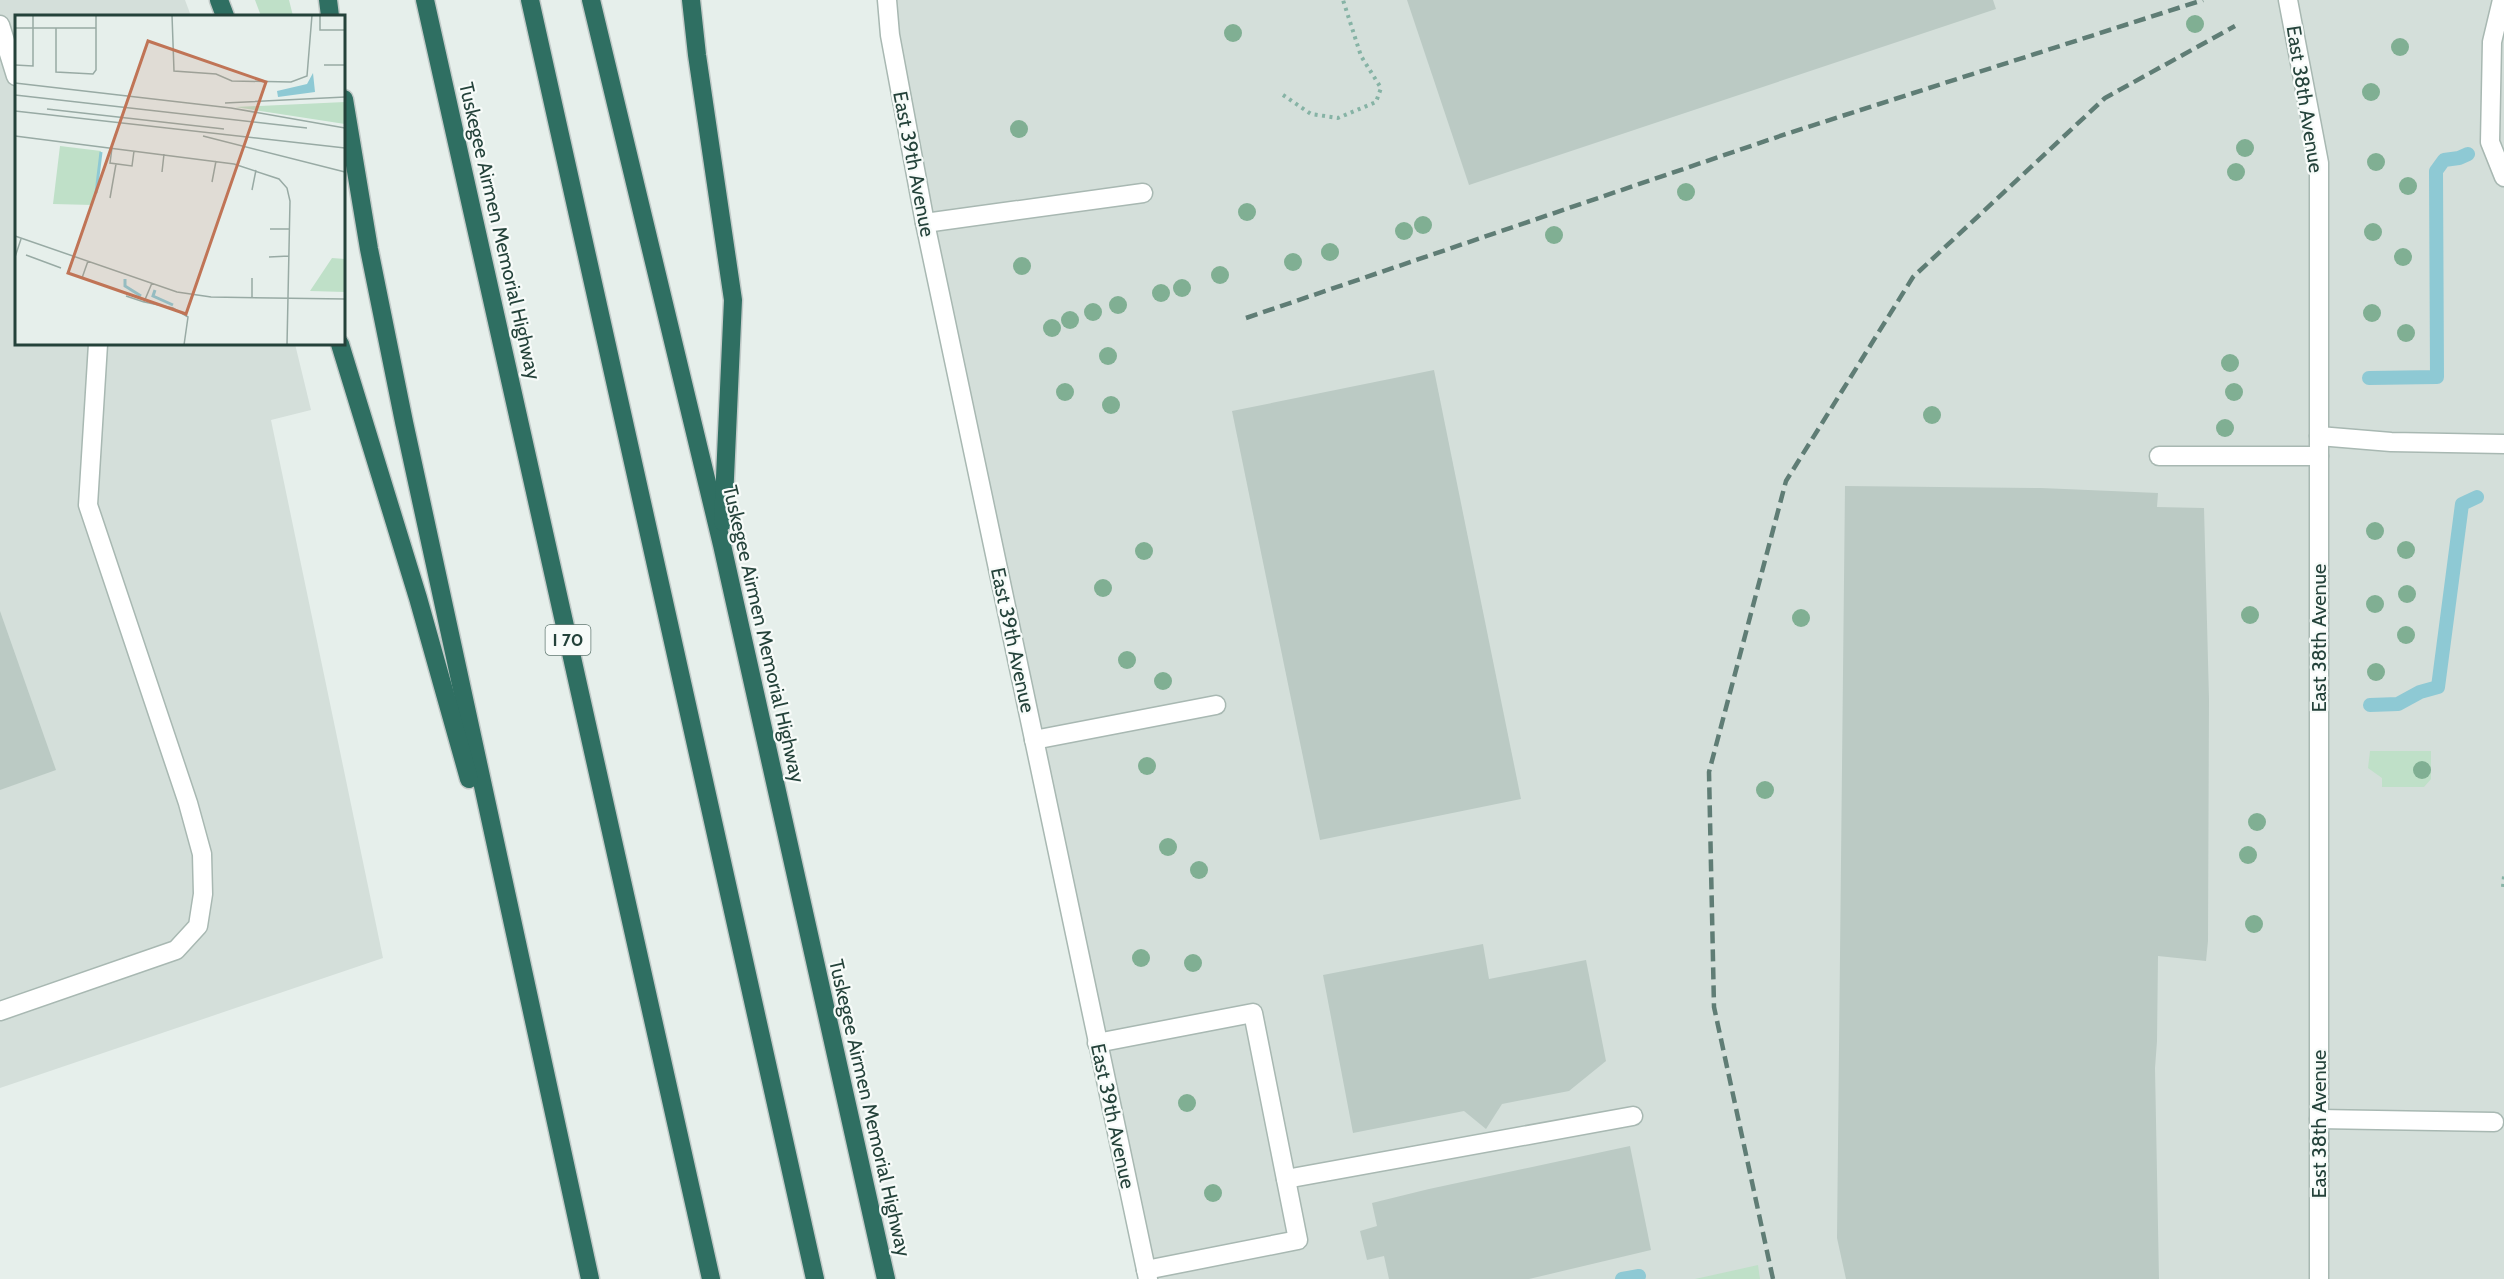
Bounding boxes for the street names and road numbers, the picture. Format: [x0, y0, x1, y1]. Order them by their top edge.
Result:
street label: East 38th Avenue [2282, 24, 2328, 174]
street label: Tuskegee Airmen Memorial Highway [454, 80, 546, 382]
street label: East 39th Avenue [888, 89, 940, 239]
street label: Tuskegee Airmen Memorial Highway [718, 483, 810, 785]
street label: East 38th Avenue [2307, 564, 2331, 712]
street label: East 39th Avenue [986, 565, 1040, 715]
road number: I 70 [546, 625, 590, 655]
street label: Tuskegee Airmen Memorial Highway [824, 957, 916, 1259]
street label: East 39th Avenue [1086, 1041, 1140, 1191]
street label: East 38th Avenue [2307, 1050, 2331, 1198]

